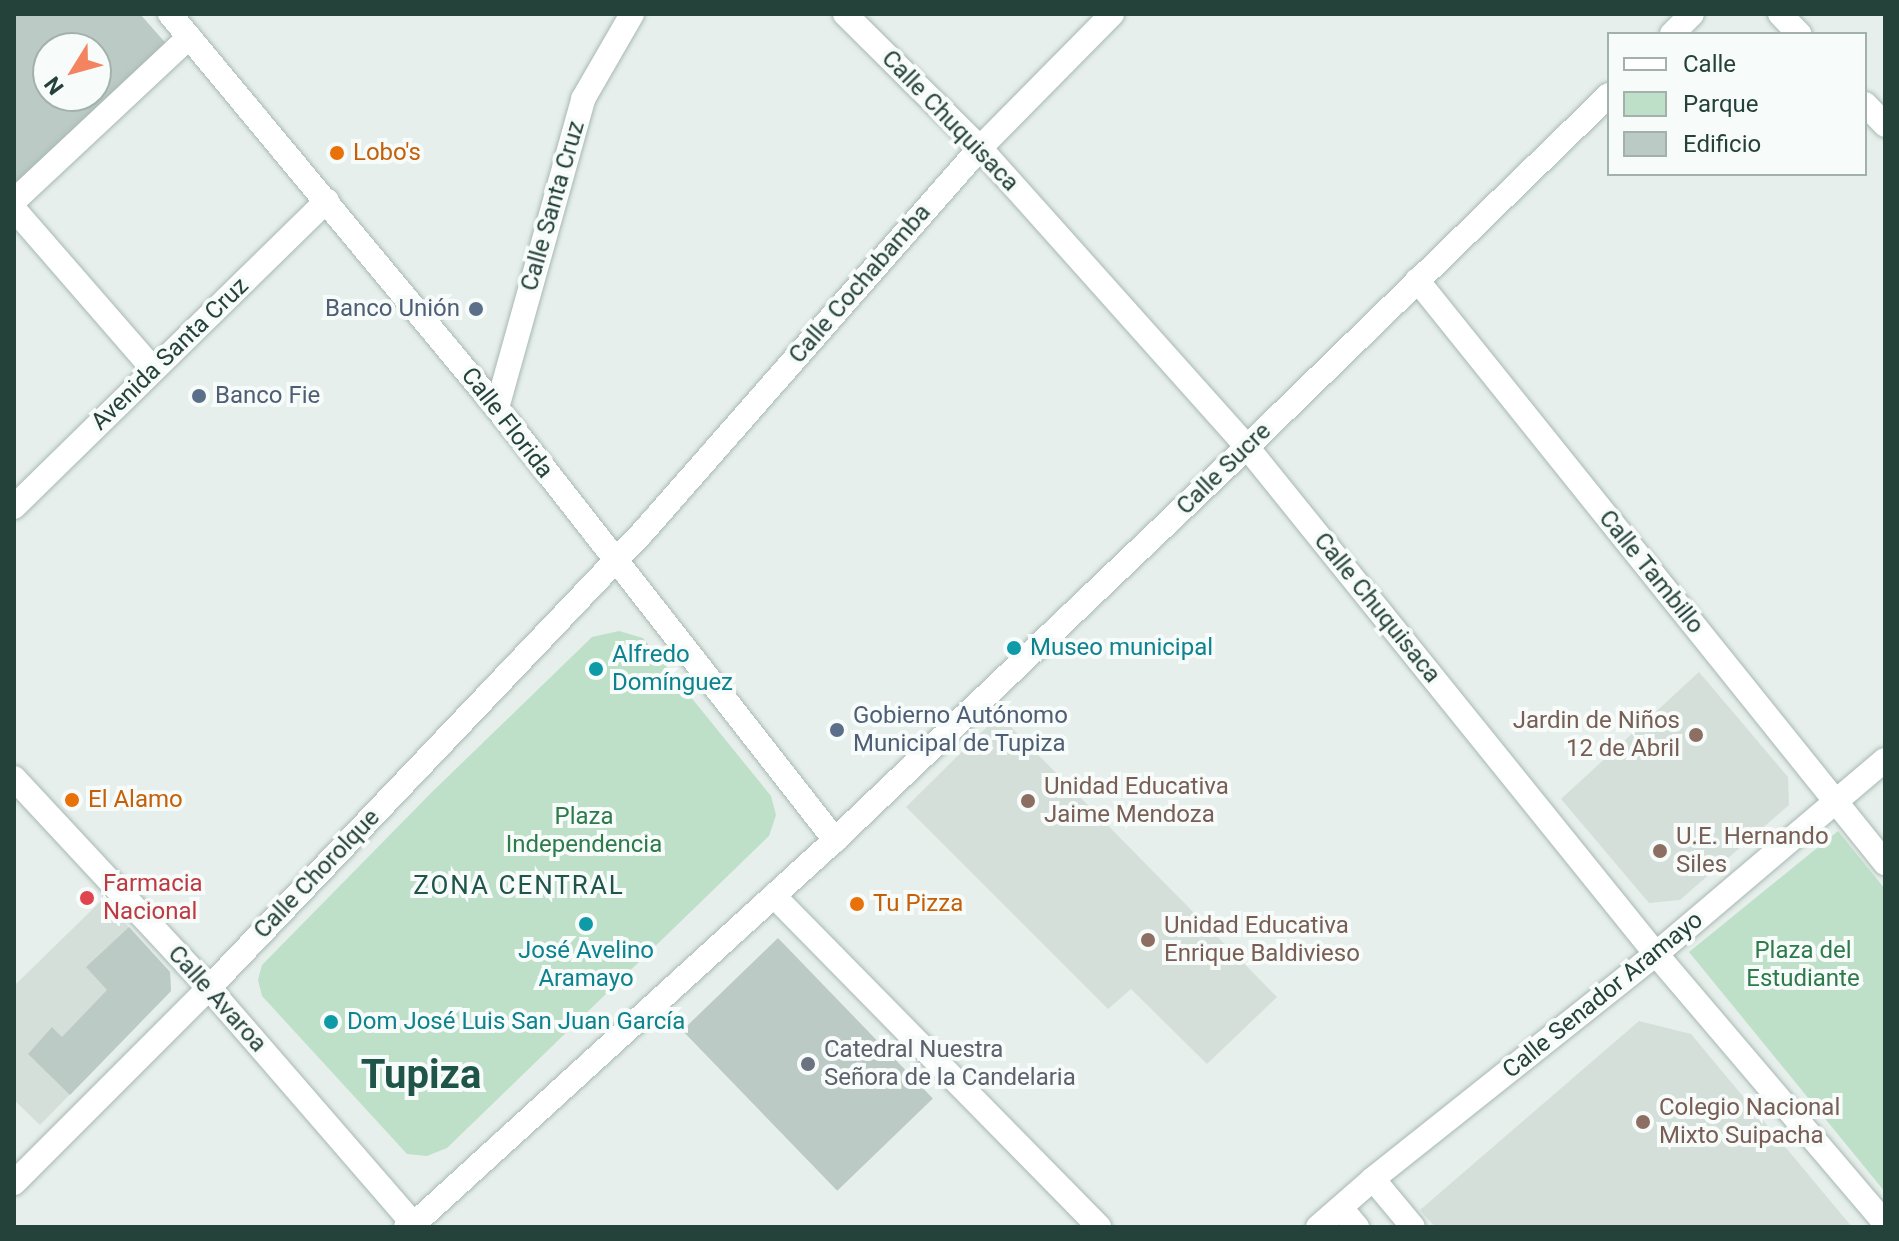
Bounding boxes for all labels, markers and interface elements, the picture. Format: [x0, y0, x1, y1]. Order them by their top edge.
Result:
north arrow [32, 32, 112, 112]
legend [1607, 32, 1867, 176]
street label: Calle Chuquisaca [875, 45, 1025, 197]
text: Calle [1683, 50, 1736, 78]
text: N [39, 72, 69, 99]
text: Parque [1683, 90, 1759, 118]
street label: Calle Santa Cruz [515, 118, 591, 294]
text: Edificio [1683, 130, 1761, 158]
place label: Lobo's [353, 139, 421, 167]
marker: Lobo's [328, 144, 346, 162]
street label: Calle Cochabamba [783, 199, 937, 369]
street label: Avenida Santa Cruz [85, 272, 255, 436]
place label: Banco Unión [325, 295, 460, 323]
marker: Banco Unión [467, 300, 485, 318]
street label: Calle Florida [455, 362, 559, 484]
place label: Banco Fie [215, 382, 320, 410]
marker: Banco Fie [190, 387, 208, 405]
street label: Calle Sucre [1171, 417, 1277, 521]
street label: Calle Tambillo [1592, 504, 1710, 640]
street label: Calle Chuquisaca [1308, 527, 1446, 689]
place label: Museo municipal [1030, 634, 1213, 662]
marker: Museo municipal [1005, 639, 1023, 657]
place label: Alfredo Domínguez [612, 641, 733, 697]
marker: Alfredo Domínguez [587, 660, 605, 678]
place label: Gobierno Autónomo Municipal de Tupiza [853, 702, 1068, 758]
place label: Jardin de Niños 12 de Abril [1513, 707, 1680, 763]
marker: Gobierno Autónomo Municipal de Tupiza [828, 721, 846, 739]
marker: Jardin de Niños 12 de Abril [1687, 726, 1705, 744]
place label: Unidad Educativa Jaime Mendoza [1044, 773, 1229, 829]
place label: El Alamo [88, 786, 183, 814]
marker: El Alamo [63, 791, 81, 809]
marker: Unidad Educativa Jaime Mendoza [1019, 792, 1037, 810]
street label: Calle Chorolque [248, 803, 386, 945]
park label: Plaza Independencia [506, 803, 662, 859]
place label: U.E. Hernando Siles [1676, 823, 1829, 879]
marker: U.E. Hernando Siles [1651, 842, 1669, 860]
place label: Farmacia Nacional [103, 870, 203, 926]
district label: ZONA CENTRAL [413, 870, 625, 902]
marker: Farmacia Nacional [78, 889, 96, 907]
place label: Tu Pizza [873, 890, 963, 918]
marker: Tu Pizza [848, 895, 866, 913]
street label: Calle Senador Aramayo [1497, 906, 1709, 1084]
place label: Unidad Educativa Enrique Baldivieso [1164, 912, 1360, 968]
marker: José Avelino Aramayo [577, 915, 595, 933]
marker: Unidad Educativa Enrique Baldivieso [1139, 931, 1157, 949]
place label: José Avelino Aramayo [518, 937, 654, 993]
park label: Plaza del Estudiante [1746, 937, 1860, 993]
street label: Calle Avaroa [162, 940, 272, 1058]
place label: Dom José Luis San Juan García [347, 1008, 685, 1036]
marker: Dom José Luis San Juan García [322, 1013, 340, 1031]
place label: Catedral Nuestra Señora de la Candelaria [824, 1036, 1076, 1092]
district label: Tupiza [361, 1051, 481, 1099]
marker: Catedral Nuestra Señora de la Candelaria [799, 1055, 817, 1073]
place label: Colegio Nacional Mixto Suipacha [1659, 1094, 1840, 1150]
marker: Colegio Nacional Mixto Suipacha [1634, 1113, 1652, 1131]

